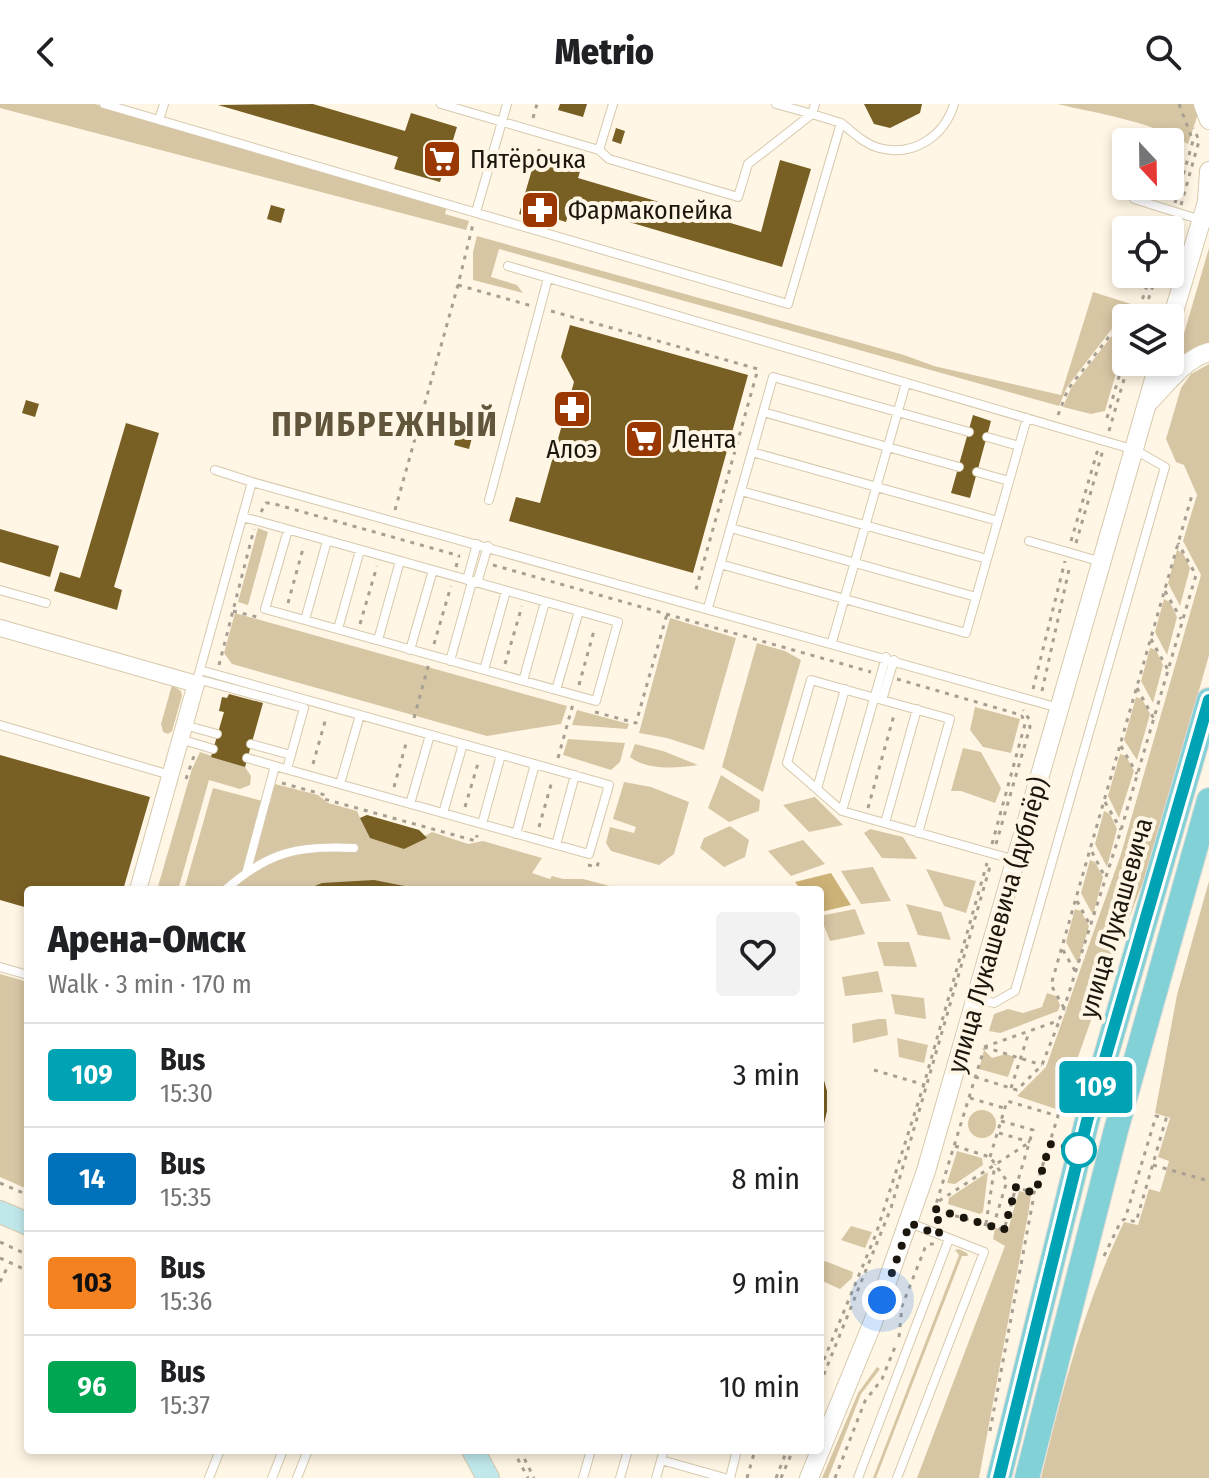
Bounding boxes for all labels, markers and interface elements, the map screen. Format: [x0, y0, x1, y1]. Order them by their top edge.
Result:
icon: back [24, 30, 68, 74]
text: Metrio [555, 30, 654, 74]
icon: search [1141, 30, 1185, 74]
north arrow [1112, 128, 1184, 200]
map controls [1112, 128, 1184, 376]
supermarket icon: Пятёрочка [421, 138, 463, 180]
place label: Пятёрочка [470, 144, 586, 175]
pharmacy icon: Фармакопейка [519, 189, 561, 231]
place label: Фармакопейка [568, 195, 733, 226]
button: locate [1112, 216, 1184, 288]
button: layers [1112, 304, 1184, 376]
pharmacy icon: Алоэ [551, 388, 593, 430]
district label: ПРИБРЕЖНЫЙ [271, 404, 499, 445]
supermarket icon: Лента [623, 418, 665, 460]
place label: Лента [672, 424, 736, 455]
place label: Алоэ [546, 434, 598, 465]
street label: улица Лукашевича (дублёр) [941, 774, 1055, 1076]
street label: улица Лукашевича [1073, 814, 1159, 1022]
button: heart [716, 912, 800, 996]
text: Арена-Омск [48, 916, 246, 962]
text: Walk · 3 min · 170 m [48, 969, 252, 1000]
text: Bus [160, 1042, 205, 1078]
text: 3 min [733, 1057, 800, 1093]
text: 109 [71, 1058, 113, 1091]
line badge: 109 [1050, 1061, 1142, 1113]
text: 109 [1075, 1070, 1117, 1103]
text: 15:30 [160, 1078, 213, 1109]
unlabelled marker [1062, 1133, 1096, 1167]
text: Bus [160, 1146, 205, 1182]
text: 8 min [732, 1161, 800, 1197]
text: 14 [79, 1162, 105, 1195]
text: 15:35 [160, 1182, 211, 1213]
text: Bus [160, 1250, 205, 1286]
text: 9 min [732, 1265, 800, 1301]
text: 103 [72, 1266, 112, 1299]
your location [862, 1280, 902, 1320]
text: 15:36 [160, 1286, 212, 1317]
text: Bus [160, 1354, 205, 1390]
text: 10 min [719, 1369, 800, 1405]
text: 96 [77, 1370, 107, 1403]
text: 15:37 [160, 1390, 210, 1421]

